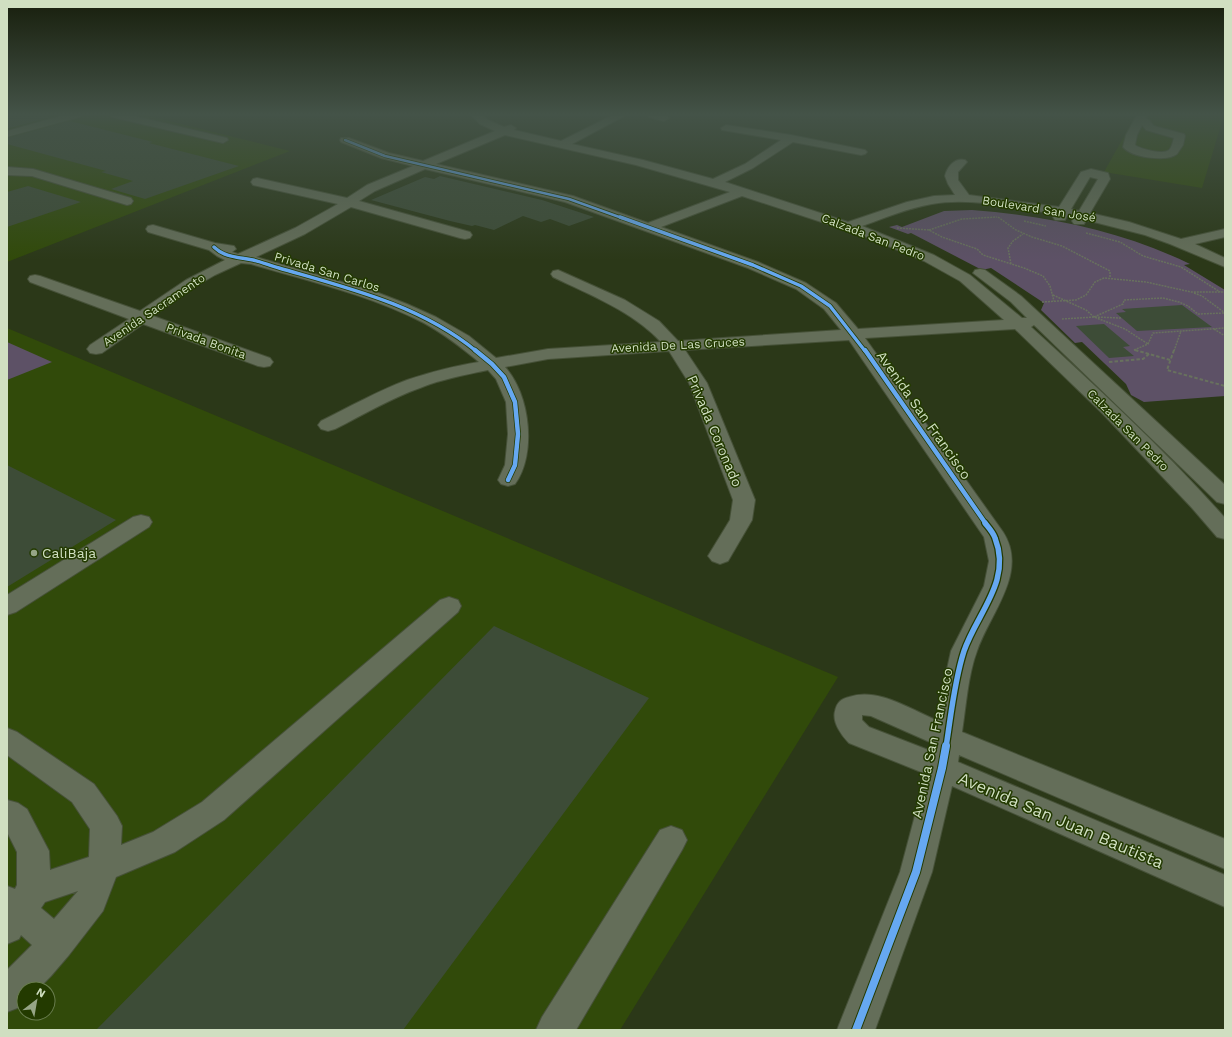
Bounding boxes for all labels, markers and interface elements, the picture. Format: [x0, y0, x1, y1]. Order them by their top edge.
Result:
street label: Boulevard San José [981, 193, 1097, 225]
street label: Calzada San Pedro [819, 211, 927, 263]
street label: Privada San Carlos [273, 249, 381, 295]
street label: Avenida Sacramento [100, 271, 208, 349]
street label: Privada Bonita [164, 320, 248, 362]
street label: Avenida De Las Cruces [611, 335, 745, 355]
street label: Avenida San Francisco [874, 348, 974, 482]
street label: Privada Coronado [684, 373, 746, 489]
street label: Calzada San Pedro [1084, 386, 1172, 474]
place label: CaliBaja [42, 545, 96, 561]
marker: CaliBaja [29, 548, 39, 558]
street label: Avenida San Francisco [908, 666, 956, 820]
street label: Avenida San Juan Bautista [955, 768, 1167, 872]
north arrow [16, 981, 56, 1021]
text: N [34, 985, 48, 1001]

